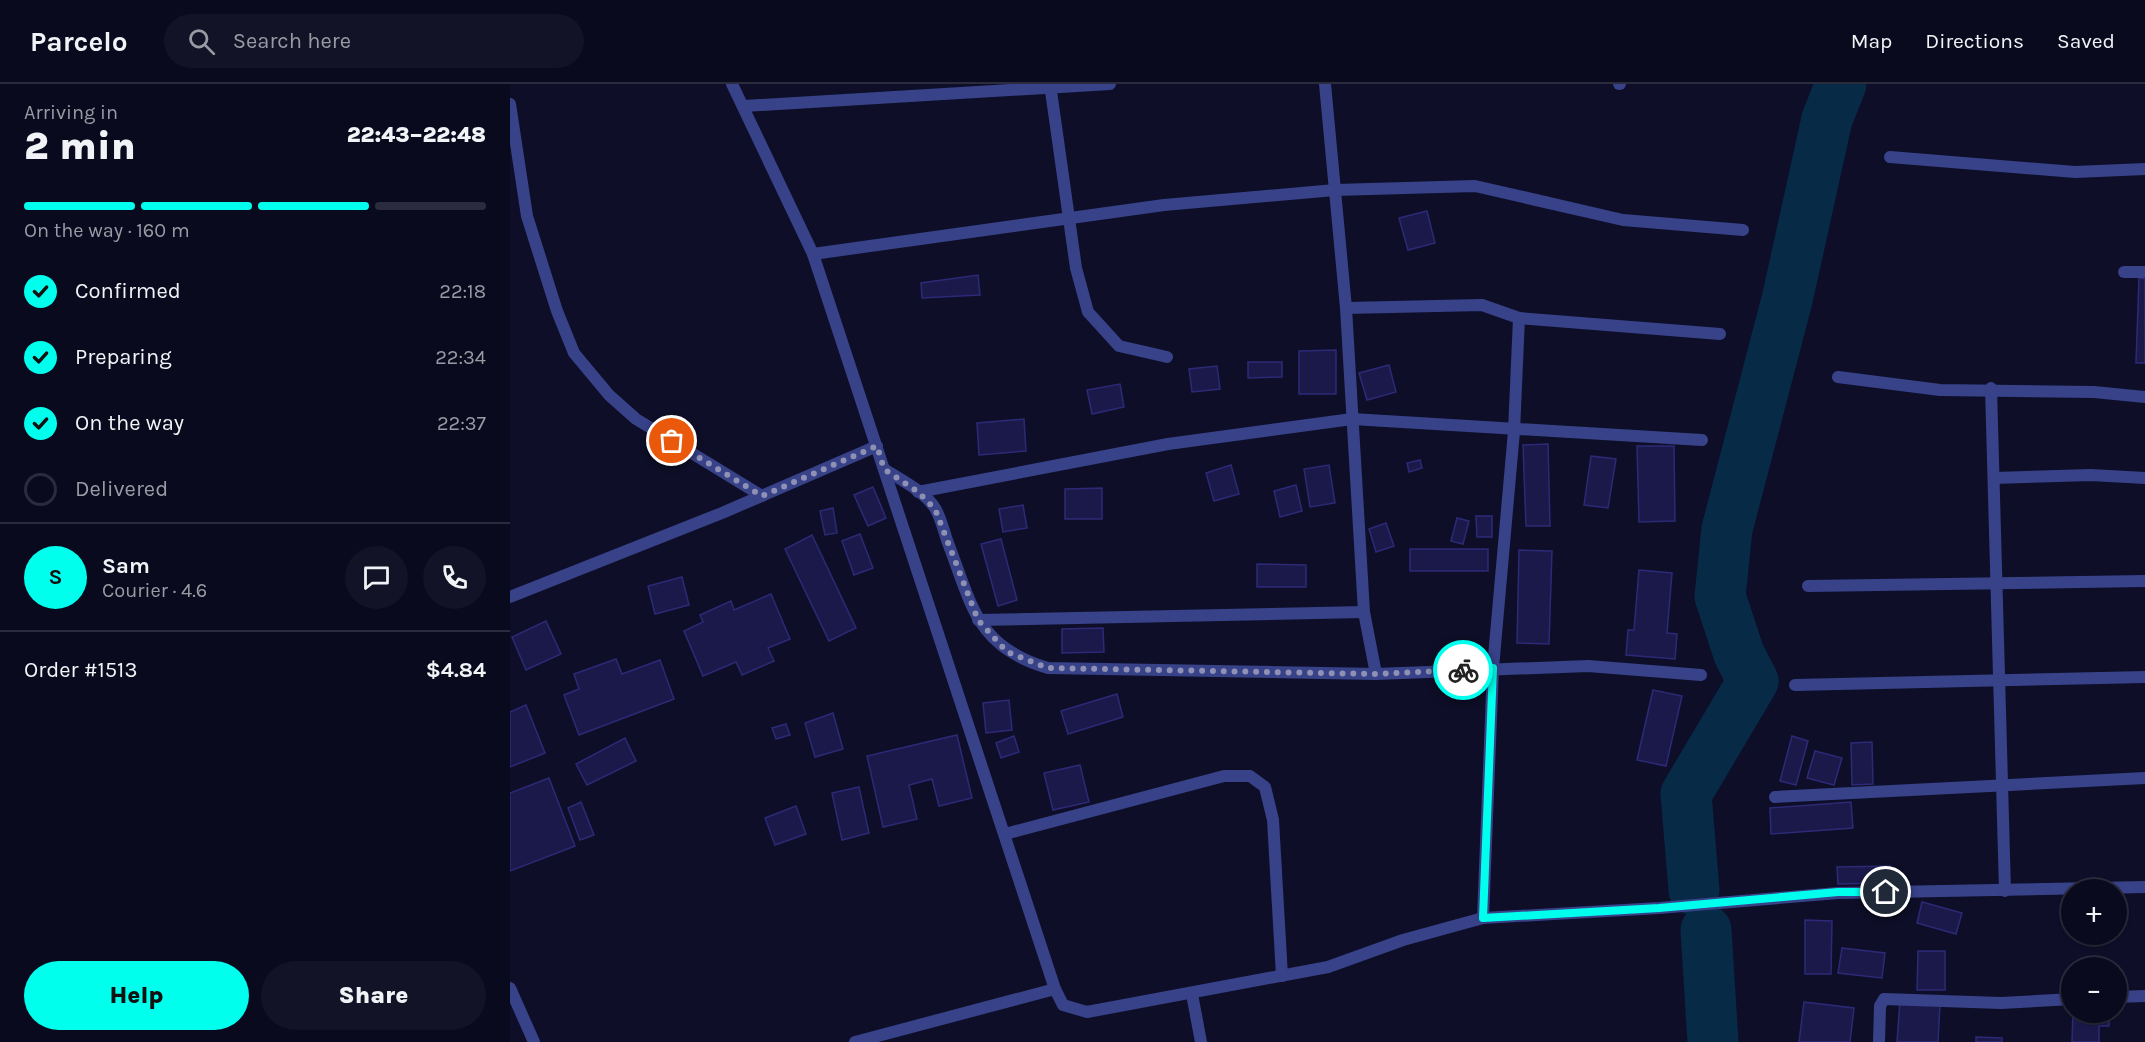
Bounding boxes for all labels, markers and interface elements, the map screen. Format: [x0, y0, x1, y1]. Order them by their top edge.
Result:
search box [164, 14, 584, 68]
text: Parcelo [30, 25, 128, 58]
icon: search [185, 25, 218, 58]
text: Search here [233, 28, 351, 54]
text: Map [1851, 29, 1892, 53]
text: Directions [1925, 29, 2024, 53]
text: Saved [2057, 29, 2115, 53]
text: Arriving in [24, 101, 118, 124]
text: 22:43–22:48 [347, 122, 486, 148]
text: 2 min [24, 123, 136, 169]
text: On the way · 160 m [24, 219, 190, 242]
icon: check [24, 275, 57, 308]
text: Confirmed [75, 278, 181, 304]
text: 22:18 [439, 280, 486, 303]
icon: check [24, 341, 57, 374]
text: Preparing [75, 344, 172, 370]
text: 22:34 [435, 346, 486, 369]
icon: check [24, 407, 57, 440]
text: On the way [75, 410, 184, 436]
text: 22:37 [437, 412, 486, 435]
pin [646, 415, 697, 466]
icon: bag [655, 424, 688, 457]
text: Delivered [75, 476, 168, 502]
button: chat [345, 546, 408, 609]
button: phone [423, 546, 486, 609]
text: Sam [102, 553, 150, 579]
text: S [48, 564, 63, 590]
text: Courier · 4.6 [102, 579, 207, 602]
courier [1433, 640, 1493, 700]
icon: bike [1447, 654, 1480, 687]
text: Order #1513 [24, 657, 137, 683]
text: $4.84 [426, 657, 486, 683]
pin [1860, 866, 1911, 917]
icon: home [1869, 875, 1902, 908]
map controls [2061, 879, 2127, 1023]
button: + [2061, 879, 2127, 945]
button: − [2061, 957, 2127, 1023]
button: Help [24, 961, 249, 1030]
button: Share [261, 961, 486, 1030]

